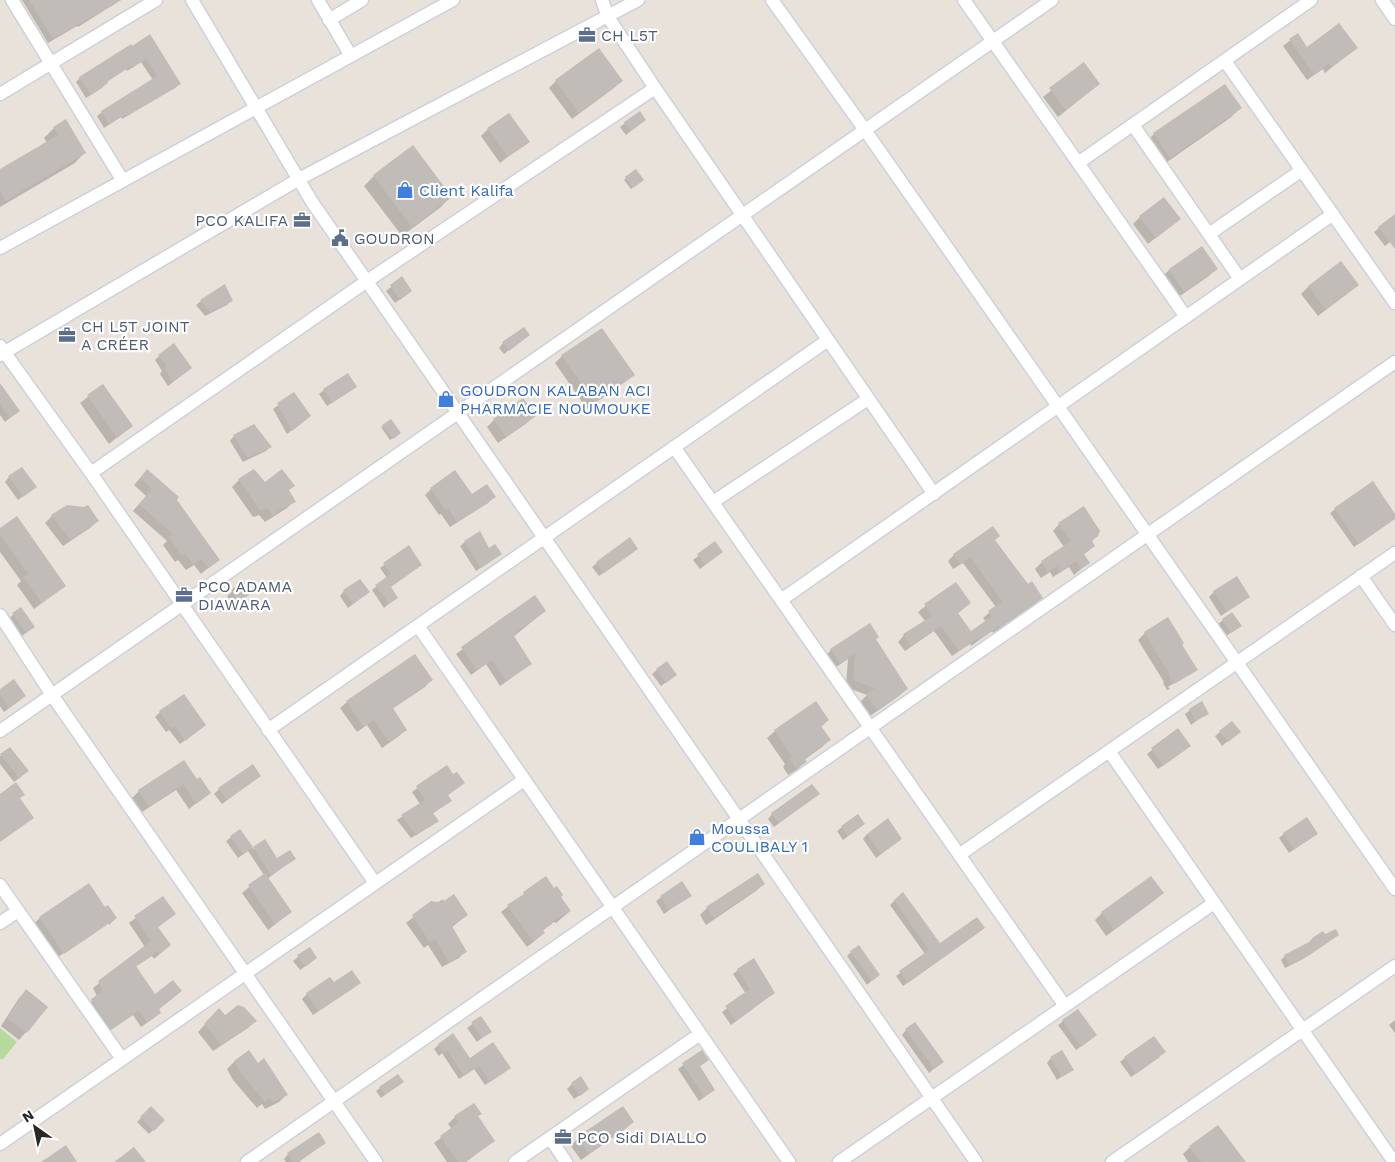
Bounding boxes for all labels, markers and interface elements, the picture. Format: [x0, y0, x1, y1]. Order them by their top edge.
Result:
office icon: CH L5T [577, 25, 597, 45]
place label: CH L5T [601, 26, 658, 45]
shop icon: Client Kalifa [395, 180, 415, 200]
place label: Client Kalifa [419, 181, 514, 200]
office icon: PCO KALIFA [292, 210, 312, 230]
place label: PCO KALIFA [195, 211, 288, 230]
public building icon: GOUDRON [330, 228, 350, 248]
place label: GOUDRON [354, 229, 435, 248]
place label: CH L5T JOINT A CRÉER [81, 317, 190, 354]
office icon: CH L5T JOINT A CRÉER [57, 325, 77, 345]
place label: GOUDRON KALABAN ACI PHARMACIE NOUMOUKE [460, 381, 651, 418]
shop icon: GOUDRON KALABAN ACI PHARMACIE NOUMOUKE [436, 389, 456, 409]
place label: PCO ADAMA DIAWARA [198, 577, 292, 614]
office icon: PCO ADAMA DIAWARA [174, 585, 194, 605]
place label: Moussa COULIBALY 1 [711, 819, 808, 856]
shop icon: Moussa COULIBALY 1 [687, 827, 707, 847]
north arrow [10, 1102, 60, 1152]
text: N [19, 1107, 37, 1126]
office icon: PCO Sidi DIALLO [553, 1127, 573, 1147]
place label: PCO Sidi DIALLO [577, 1128, 707, 1147]

